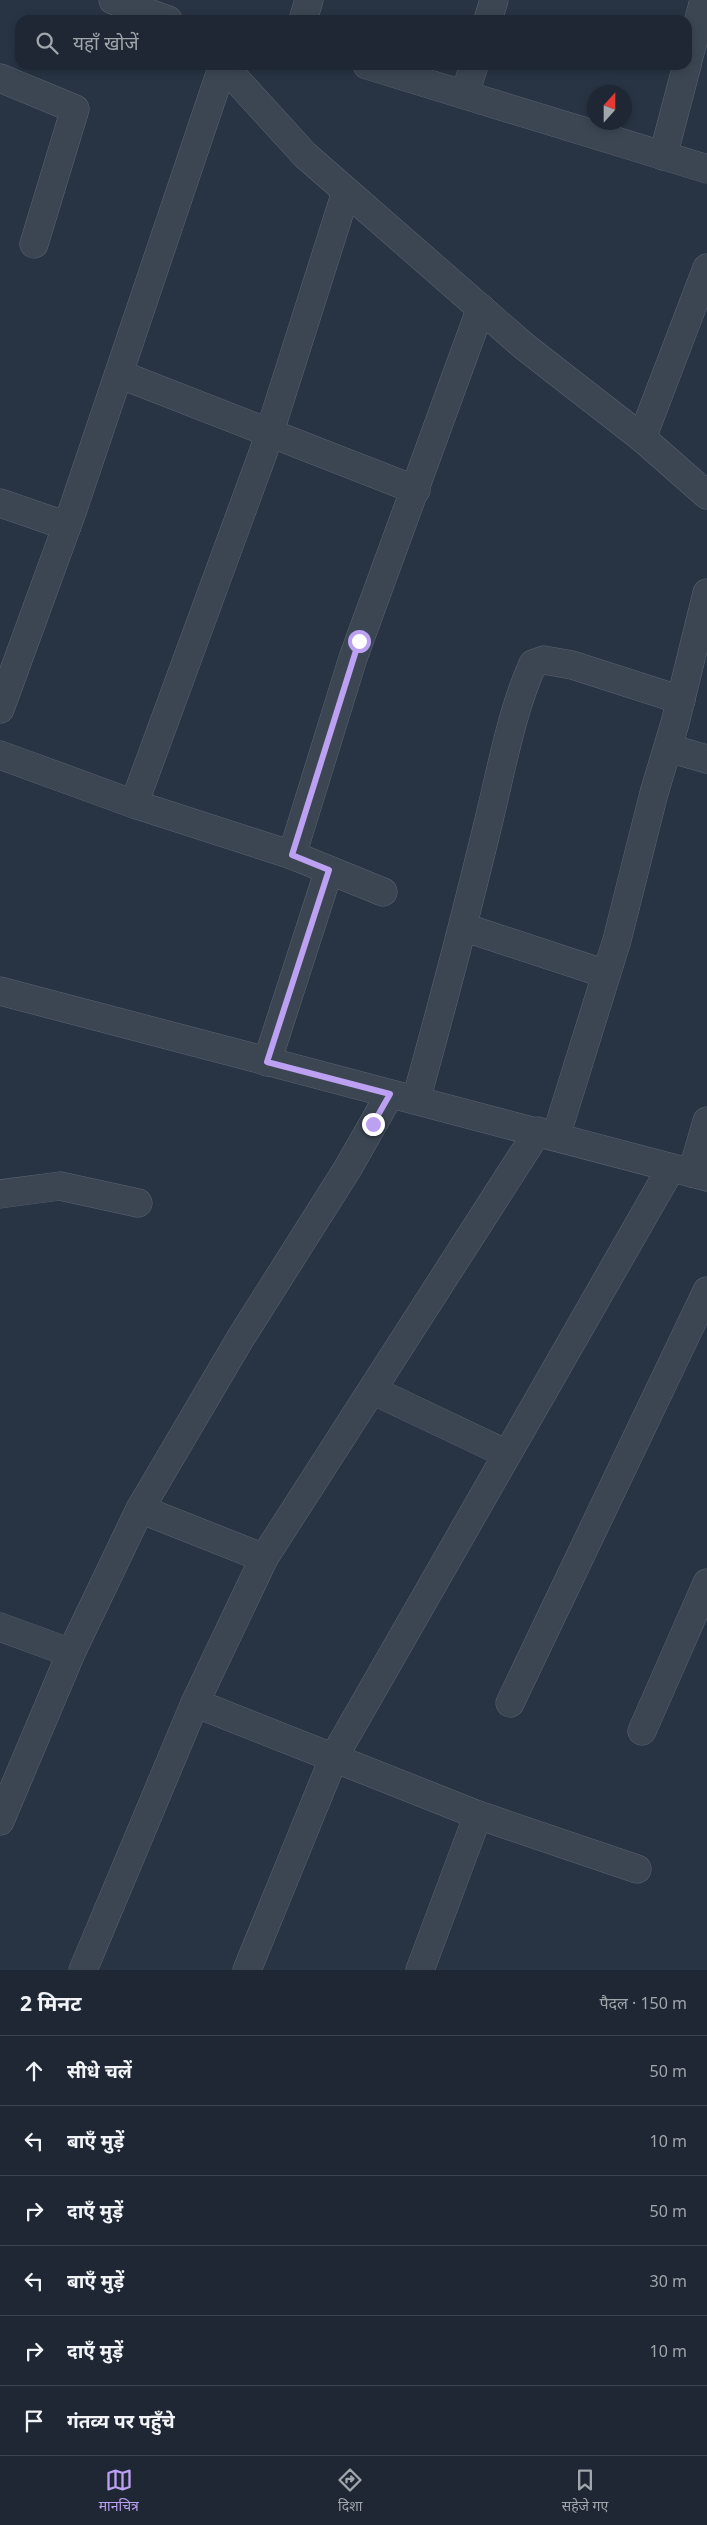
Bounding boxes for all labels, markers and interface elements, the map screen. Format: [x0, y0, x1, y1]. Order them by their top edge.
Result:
search box [15, 15, 692, 70]
icon: search [33, 29, 61, 57]
text: यहाँ खोजें [73, 30, 139, 56]
north arrow [587, 85, 632, 130]
route start [348, 630, 371, 653]
route end [362, 1113, 385, 1136]
text: 2 मिनट [20, 1989, 82, 2017]
text: पैदल · 150 m [599, 1992, 687, 2014]
icon: ahead [20, 2057, 48, 2085]
text: सीधे चलें [67, 2058, 132, 2084]
text: 50 m [650, 2060, 687, 2082]
icon: left [20, 2127, 48, 2155]
text: बाएँ मुड़ें [67, 2128, 124, 2154]
text: 10 m [650, 2130, 687, 2152]
icon: right [20, 2197, 48, 2225]
text: दाएँ मुड़ें [67, 2198, 123, 2224]
text: 50 m [650, 2200, 687, 2222]
icon: left [20, 2267, 48, 2295]
text: बाएँ मुड़ें [67, 2268, 124, 2294]
text: 30 m [650, 2270, 687, 2292]
icon: right [20, 2337, 48, 2365]
text: दाएँ मुड़ें [67, 2338, 123, 2364]
text: 10 m [650, 2340, 687, 2362]
icon: arrive [20, 2407, 48, 2435]
text: गंतव्य पर पहुँचे [67, 2408, 175, 2434]
tab: मानचित्र [99, 2466, 139, 2515]
tab: दिशा [336, 2466, 364, 2515]
tab: सहेजे गए [562, 2466, 608, 2515]

